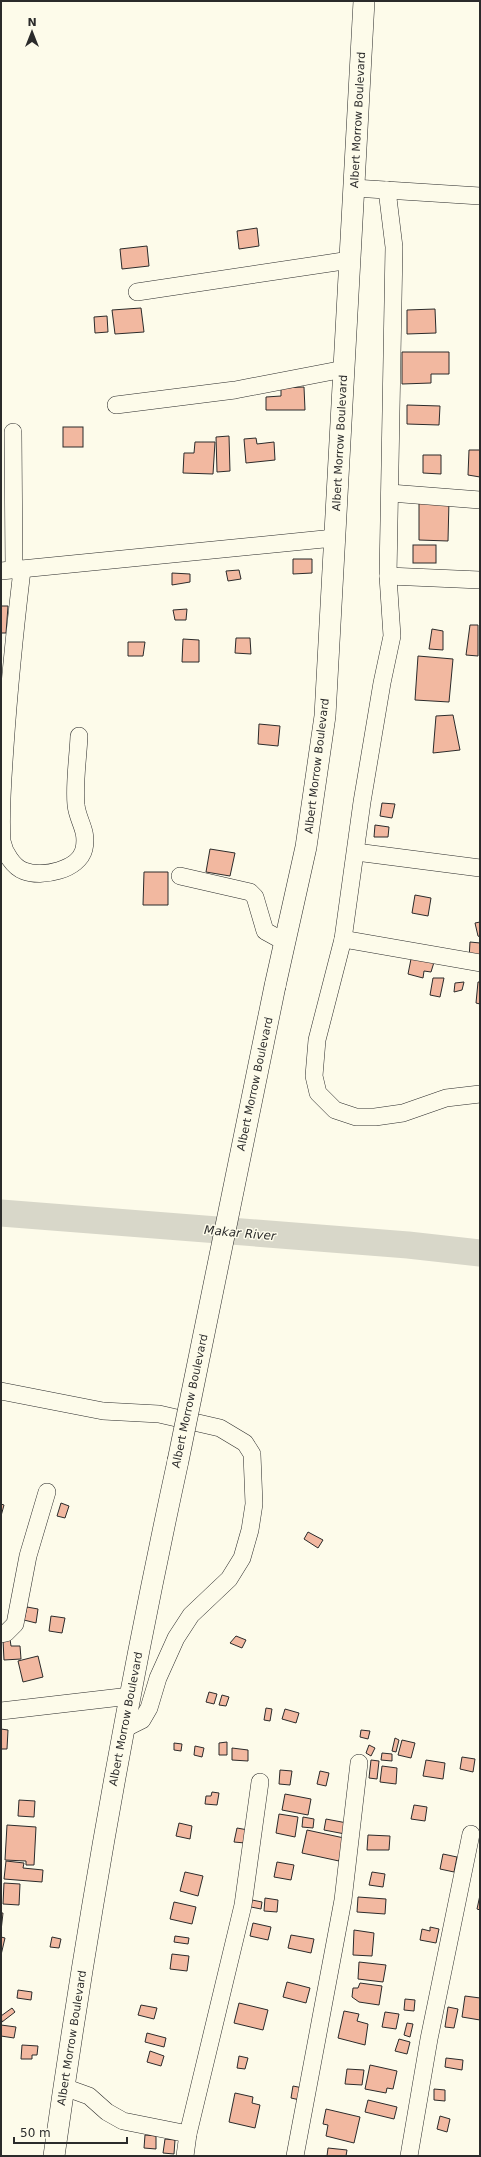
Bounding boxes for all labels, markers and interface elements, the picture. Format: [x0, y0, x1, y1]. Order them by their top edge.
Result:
north arrow [12, 12, 52, 52]
text: N [27, 16, 37, 29]
street label: Albert Morrow Boulevard [348, 52, 368, 188]
street label: Albert Morrow Boulevard [330, 375, 350, 511]
street label: Albert Morrow Boulevard [302, 698, 332, 834]
street label: Albert Morrow Boulevard [234, 1016, 276, 1152]
water label: Makar River [204, 1223, 277, 1243]
street label: Albert Morrow Boulevard [169, 1333, 211, 1469]
street label: Albert Morrow Boulevard [107, 1651, 145, 1787]
street label: Albert Morrow Boulevard [55, 1970, 89, 2106]
scale bar [14, 2119, 127, 2145]
text: 50 m [20, 2126, 51, 2140]

